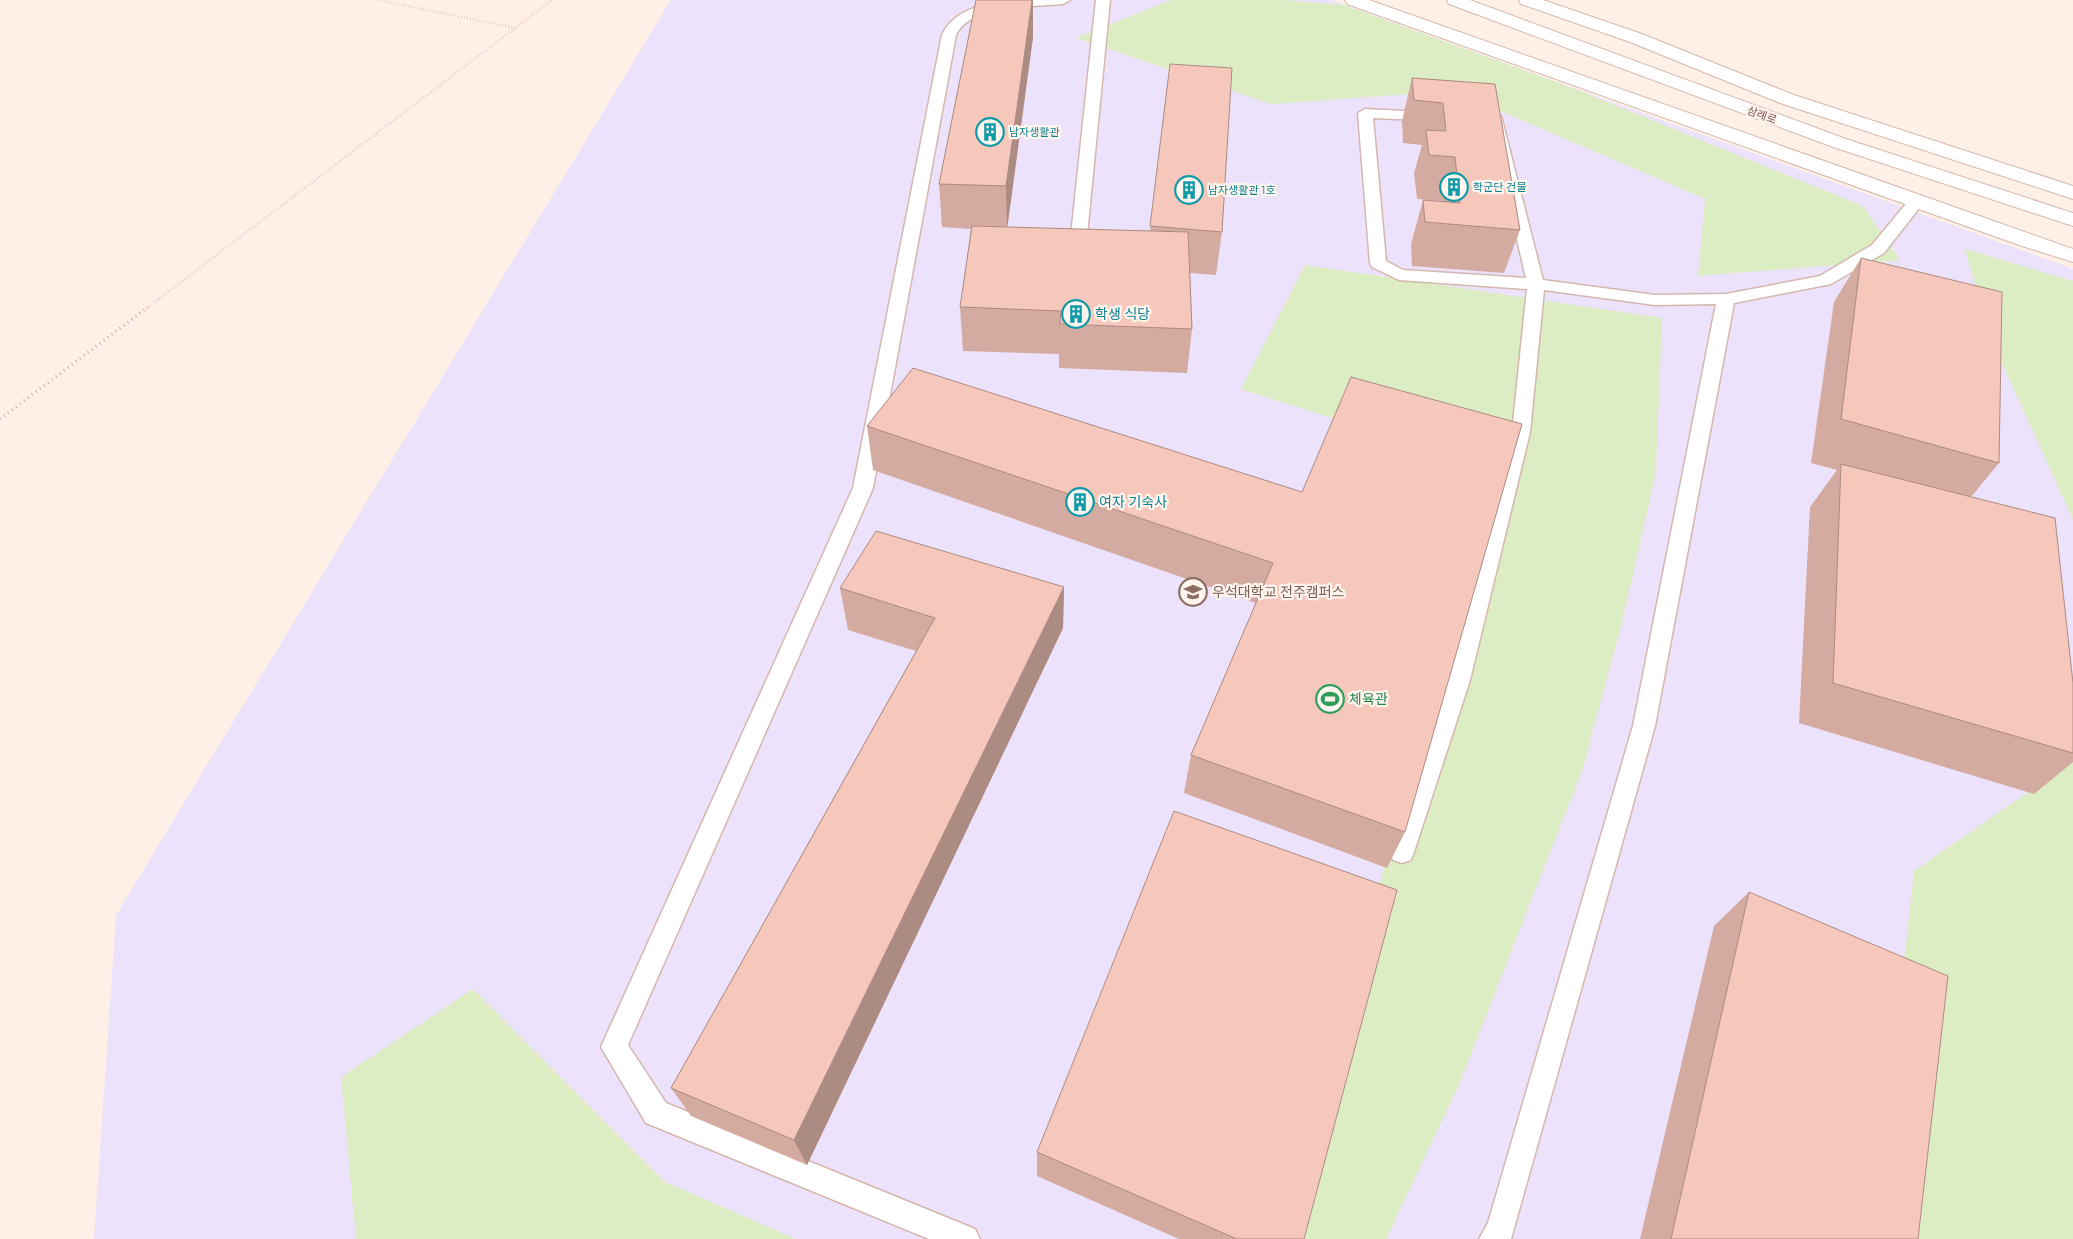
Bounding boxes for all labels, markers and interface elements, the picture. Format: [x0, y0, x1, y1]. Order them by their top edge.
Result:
street label: 삼례로 [1745, 103, 1779, 127]
building icon: 남자생활관 [975, 117, 1005, 147]
place label: 남자생활관 [1009, 125, 1060, 139]
building icon: 학군단 건물 [1439, 172, 1469, 202]
building icon: 남자생활관 1호 [1174, 175, 1204, 205]
place label: 학군단 건물 [1473, 180, 1526, 194]
place label: 남자생활관 1호 [1208, 183, 1276, 197]
building icon: 학생 식당 [1061, 299, 1091, 329]
place label: 학생 식당 [1095, 305, 1150, 323]
building icon: 여자 기숙사 [1065, 487, 1095, 517]
place label: 여자 기숙사 [1099, 493, 1167, 511]
school or university icon: 우석대학교 전주캠퍼스 [1178, 577, 1208, 607]
place label: 우석대학교 전주캠퍼스 [1212, 583, 1345, 601]
sports icon: 체육관 [1315, 684, 1345, 714]
place label: 체육관 [1349, 690, 1388, 708]

